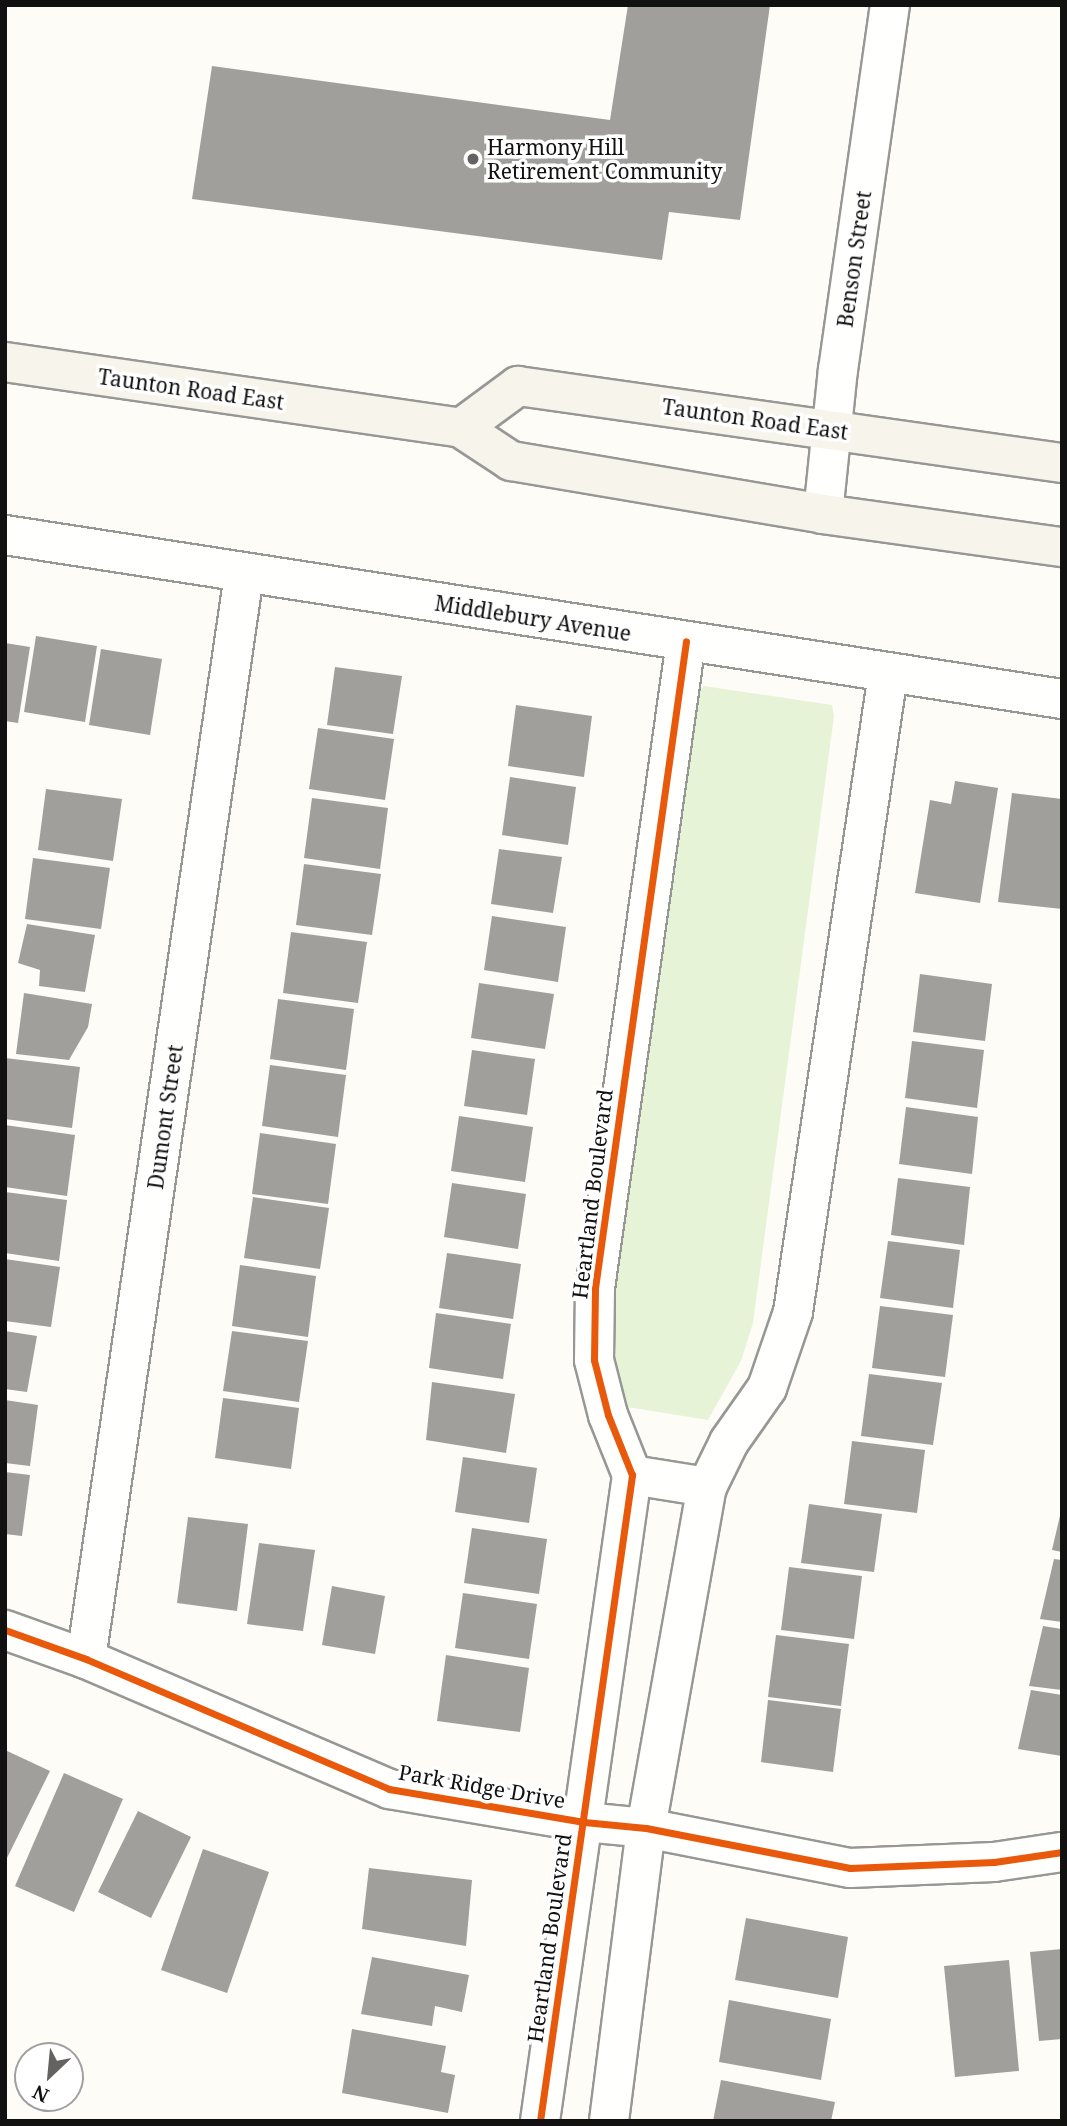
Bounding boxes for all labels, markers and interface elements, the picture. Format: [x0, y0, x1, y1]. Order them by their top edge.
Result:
place label: Harmony Hill Retirement Community [487, 134, 722, 184]
marker: Harmony Hill Retirement Community [465, 151, 481, 167]
street label: Benson Street [832, 189, 876, 329]
street label: Taunton Road East [97, 363, 285, 415]
street label: Taunton Road East [661, 393, 849, 445]
street label: Middlebury Avenue [433, 590, 633, 646]
street label: Dumont Street [142, 1043, 188, 1191]
street label: Heartland Boulevard [567, 1088, 617, 1300]
street label: Park Ridge Drive [397, 1759, 567, 1813]
street label: Heartland Boulevard [522, 1832, 576, 2044]
north arrow [14, 2042, 84, 2112]
text: N [28, 2079, 53, 2109]

